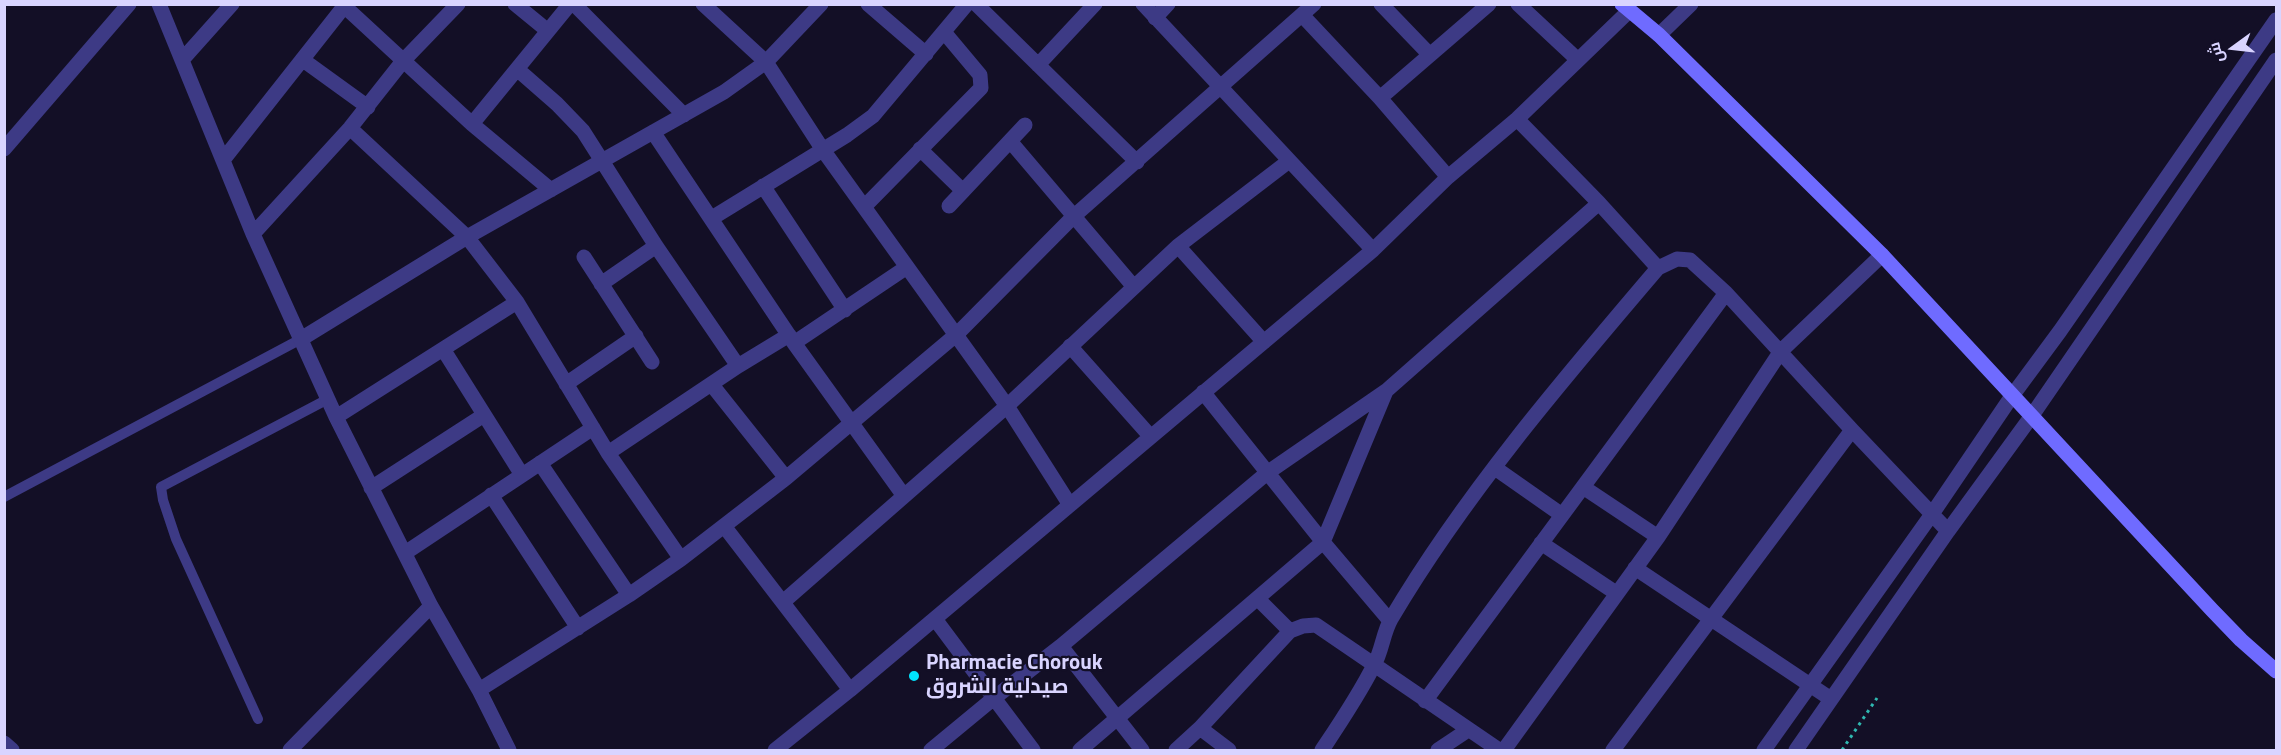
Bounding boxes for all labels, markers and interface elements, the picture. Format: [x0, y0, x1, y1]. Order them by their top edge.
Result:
north arrow [2203, 18, 2263, 78]
text: ش [2201, 40, 2230, 66]
place label: Pharmacie Chorouk صيدلية الشروق [926, 651, 1103, 701]
marker: Pharmacie Chorouk صيدلية الشروق [907, 669, 921, 683]

